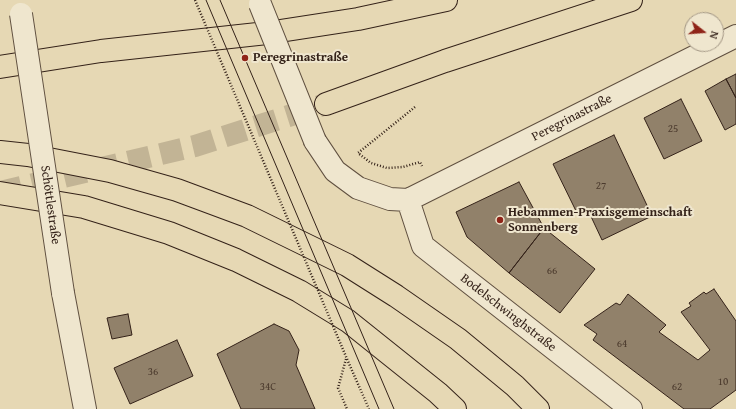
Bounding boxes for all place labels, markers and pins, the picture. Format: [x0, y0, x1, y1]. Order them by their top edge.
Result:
place label: Peregrinastraße [253, 50, 348, 66]
marker: Peregrinastraße [240, 53, 250, 63]
place label: Hebammen-Praxisgemeinschaft Sonnenberg [508, 205, 692, 236]
marker: Hebammen-Praxisgemeinschaft Sonnenberg [495, 215, 505, 225]

